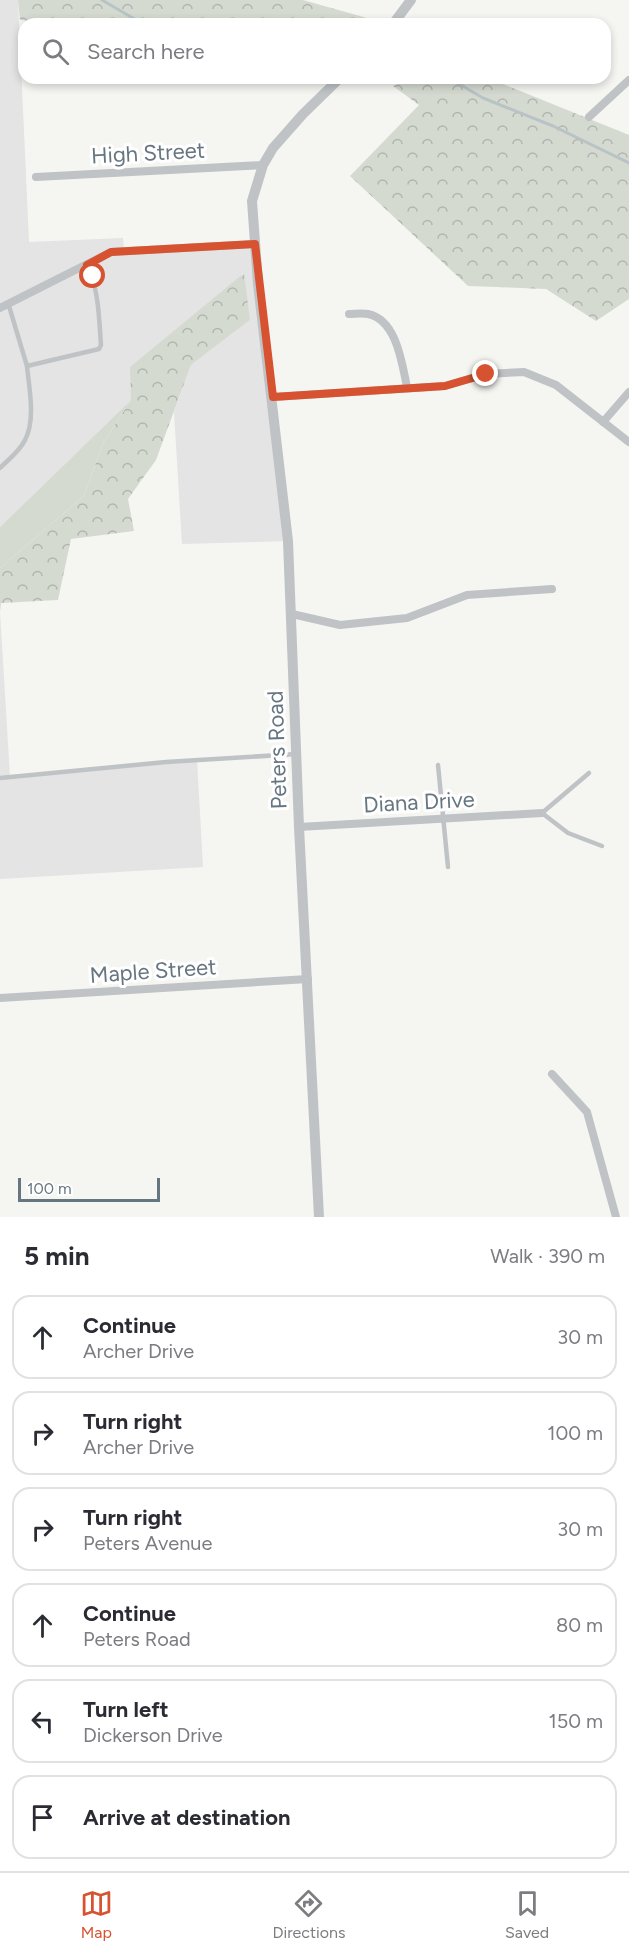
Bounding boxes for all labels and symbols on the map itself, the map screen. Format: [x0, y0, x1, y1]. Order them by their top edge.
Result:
street label: High Street [90, 137, 206, 169]
route start [79, 262, 105, 288]
route end [472, 360, 498, 386]
street label: Peters Road [261, 690, 293, 810]
street label: Diana Drive [363, 786, 475, 818]
street label: Maple Street [89, 953, 217, 989]
scale bar [18, 1175, 160, 1202]

